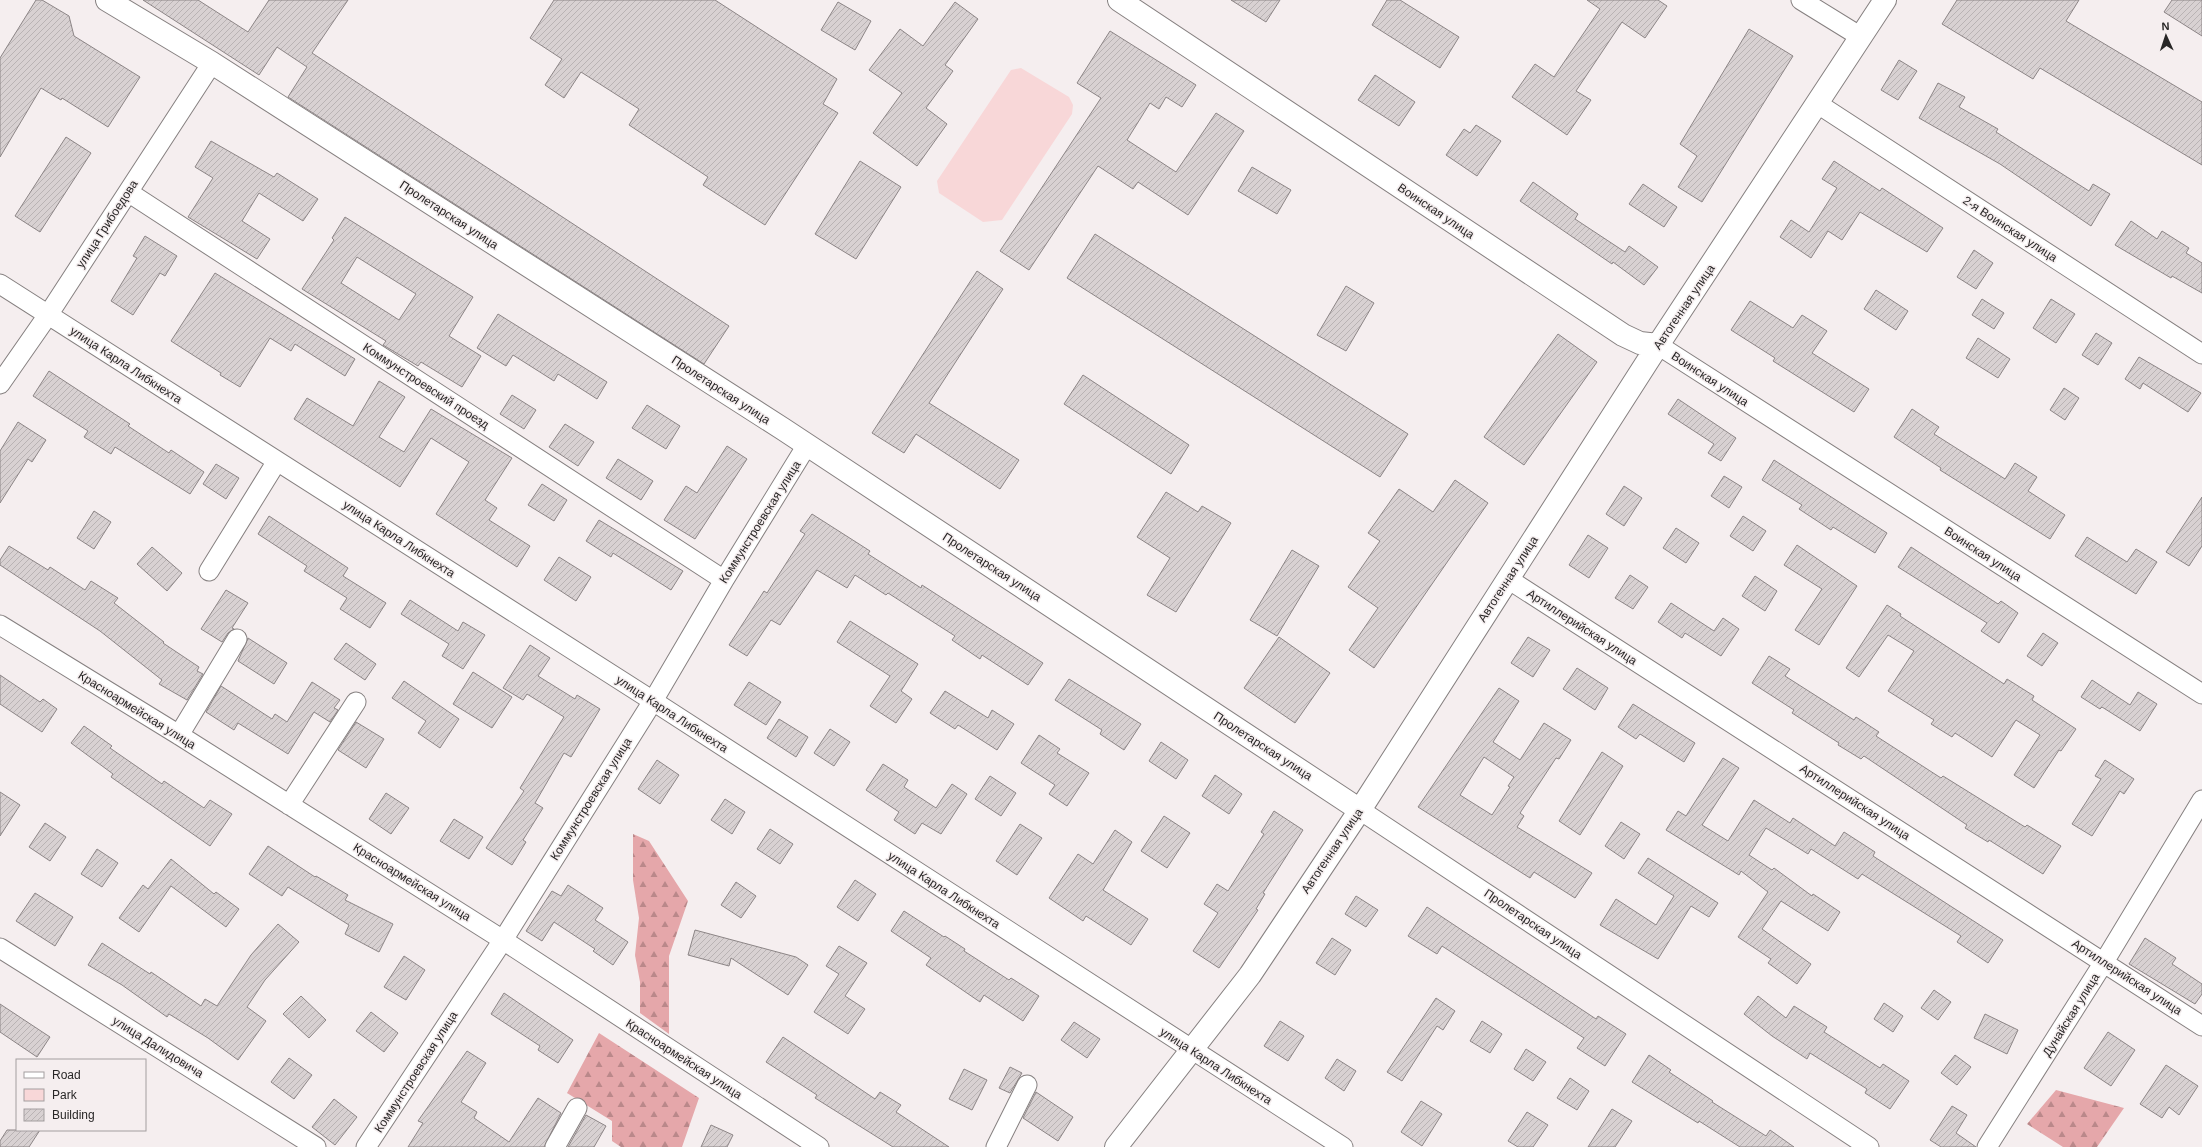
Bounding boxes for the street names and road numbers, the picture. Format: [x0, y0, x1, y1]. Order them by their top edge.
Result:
street label: улица Грибоедова [73, 177, 141, 271]
street label: Пролетарская улица [397, 178, 501, 252]
street label: Воинская улица [1395, 180, 1477, 242]
street label: 2-я Воинская улица [1960, 193, 2060, 265]
street label: Автогенная улица [1650, 261, 1718, 352]
street label: улица Карла Либкнехта [67, 323, 185, 407]
street label: Коммунстроевский проезд [360, 340, 492, 432]
street label: Воинская улица [1669, 349, 1751, 409]
street label: Пролетарская улица [669, 353, 773, 427]
street label: Коммунстроевская улица [717, 458, 804, 586]
street label: улица Карла Либкнехта [340, 497, 458, 581]
street label: Воинская улица [1942, 524, 2024, 584]
street label: Пролетарская улица [940, 530, 1044, 604]
street label: Автогенная улица [1475, 533, 1541, 625]
street label: Артиллерийская улица [1524, 586, 1640, 668]
street label: Красноармейская улица [76, 668, 198, 752]
street label: улица Карла Либкнехта [613, 672, 731, 756]
street label: Пролетарская улица [1211, 709, 1315, 783]
street label: Коммунстроевская улица [548, 735, 635, 863]
street label: Артиллерийская улица [1797, 761, 1913, 843]
street label: Автогенная улица [1298, 805, 1366, 896]
street label: Красноармейская улица [351, 840, 473, 924]
street label: улица Карла Либкнехта [885, 848, 1003, 932]
street label: Пролетарская улица [1482, 886, 1585, 962]
street label: Артиллерийская улица [2069, 936, 2185, 1018]
street label: Дунайская улица [2040, 971, 2102, 1059]
street label: Коммунстроевская улица [372, 1009, 461, 1135]
street label: улица Далидовича [110, 1013, 206, 1081]
street label: Красноармейская улица [623, 1016, 745, 1102]
street label: улица Карла Либкнехта [1157, 1024, 1275, 1108]

